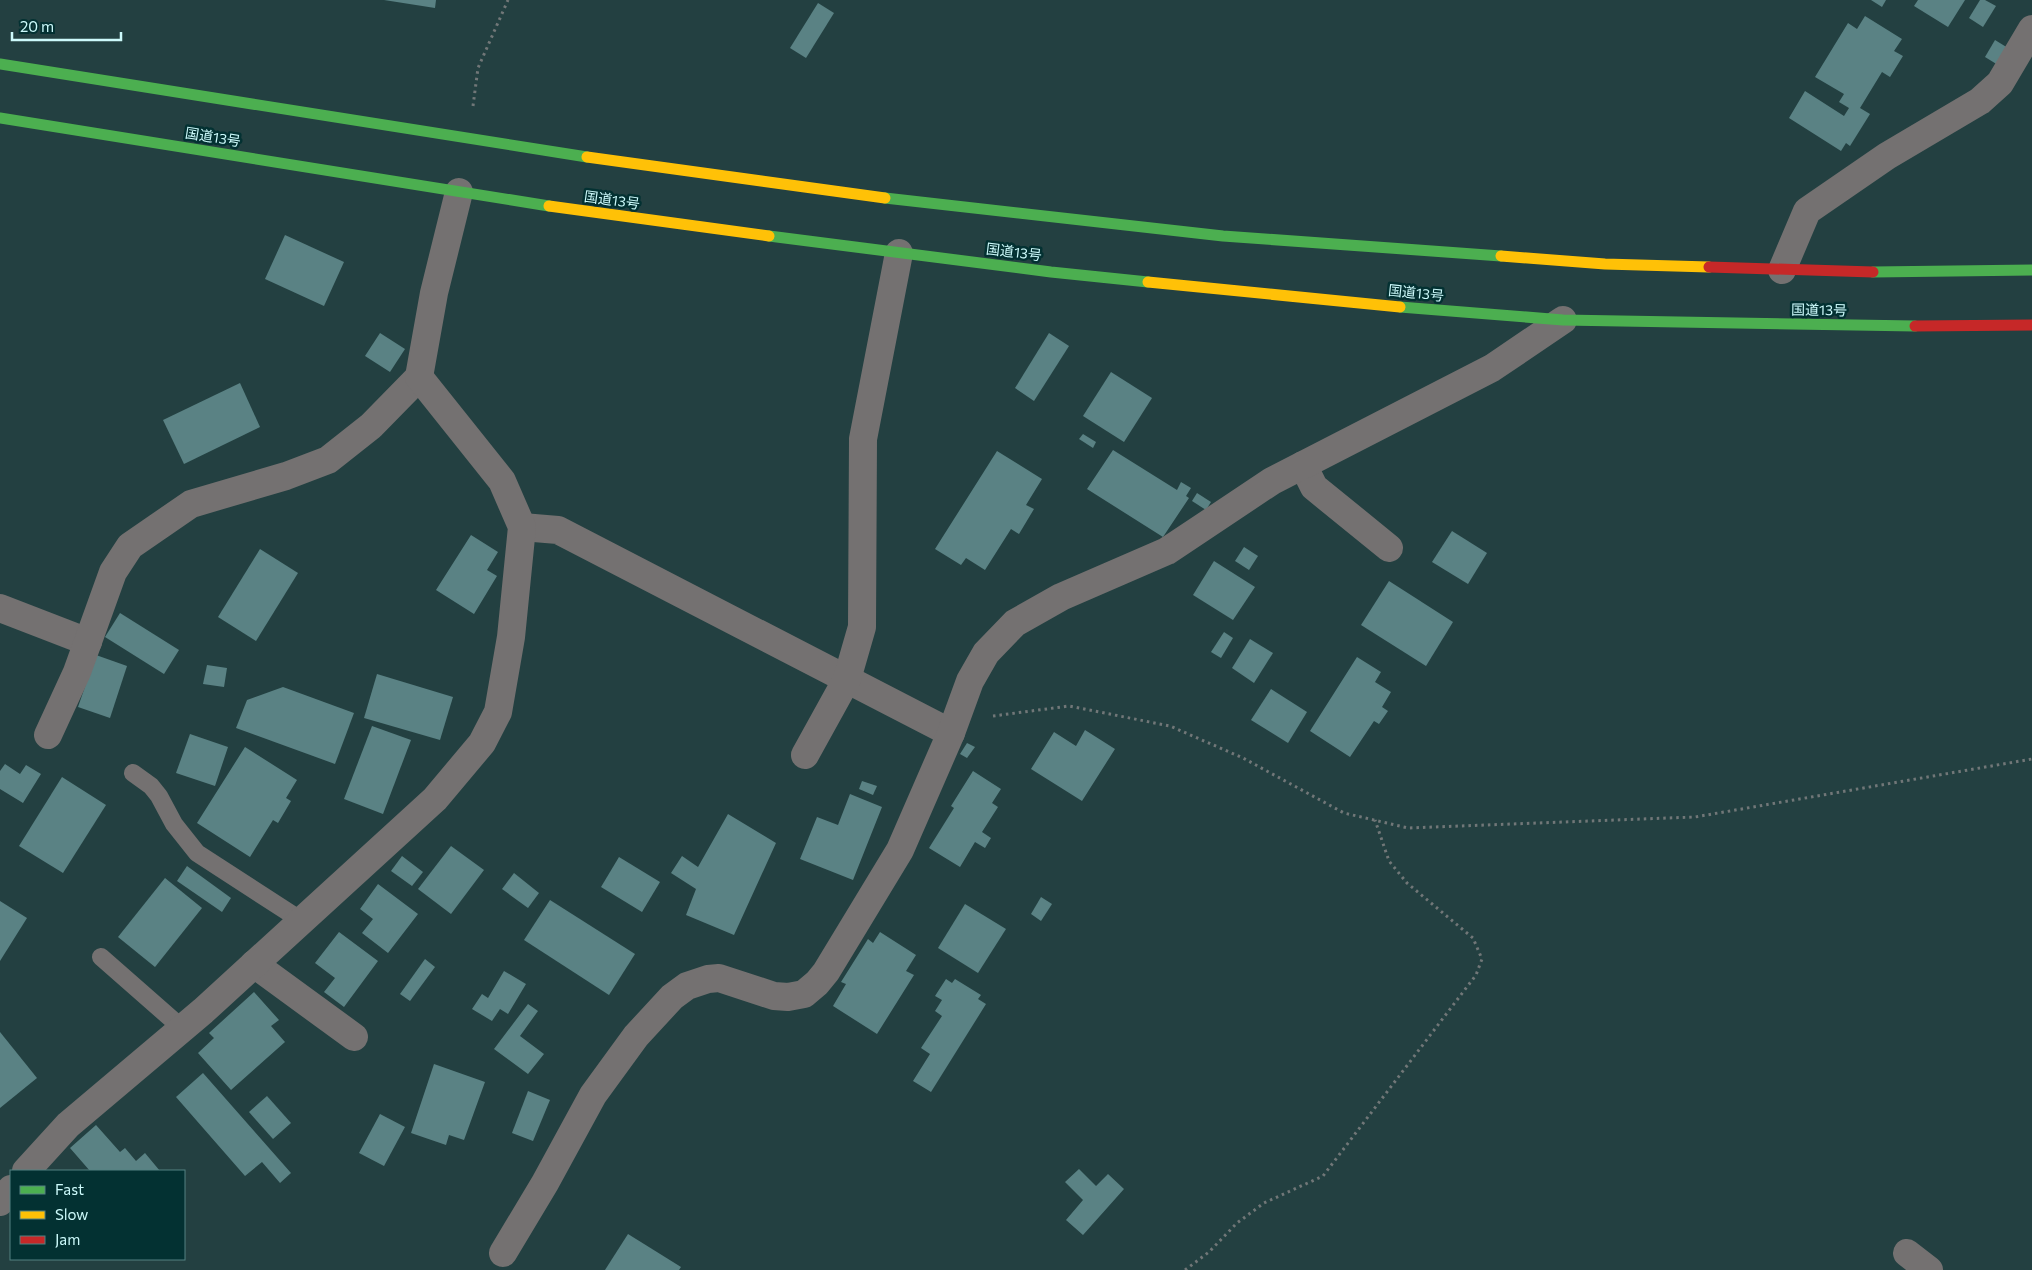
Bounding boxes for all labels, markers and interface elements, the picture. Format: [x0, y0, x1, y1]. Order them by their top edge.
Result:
scale bar [12, 10, 121, 42]
text: 20 m [20, 17, 54, 35]
street label: 国道13号 [184, 124, 242, 149]
street label: 国道13号 [583, 187, 641, 212]
street label: 国道13号 [985, 240, 1043, 263]
street label: 国道13号 [1387, 281, 1445, 304]
street label: 国道13号 [1791, 301, 1847, 318]
legend [10, 1170, 185, 1260]
text: Fast [55, 1180, 84, 1198]
text: Slow [55, 1205, 88, 1223]
text: Jam [55, 1230, 80, 1248]

